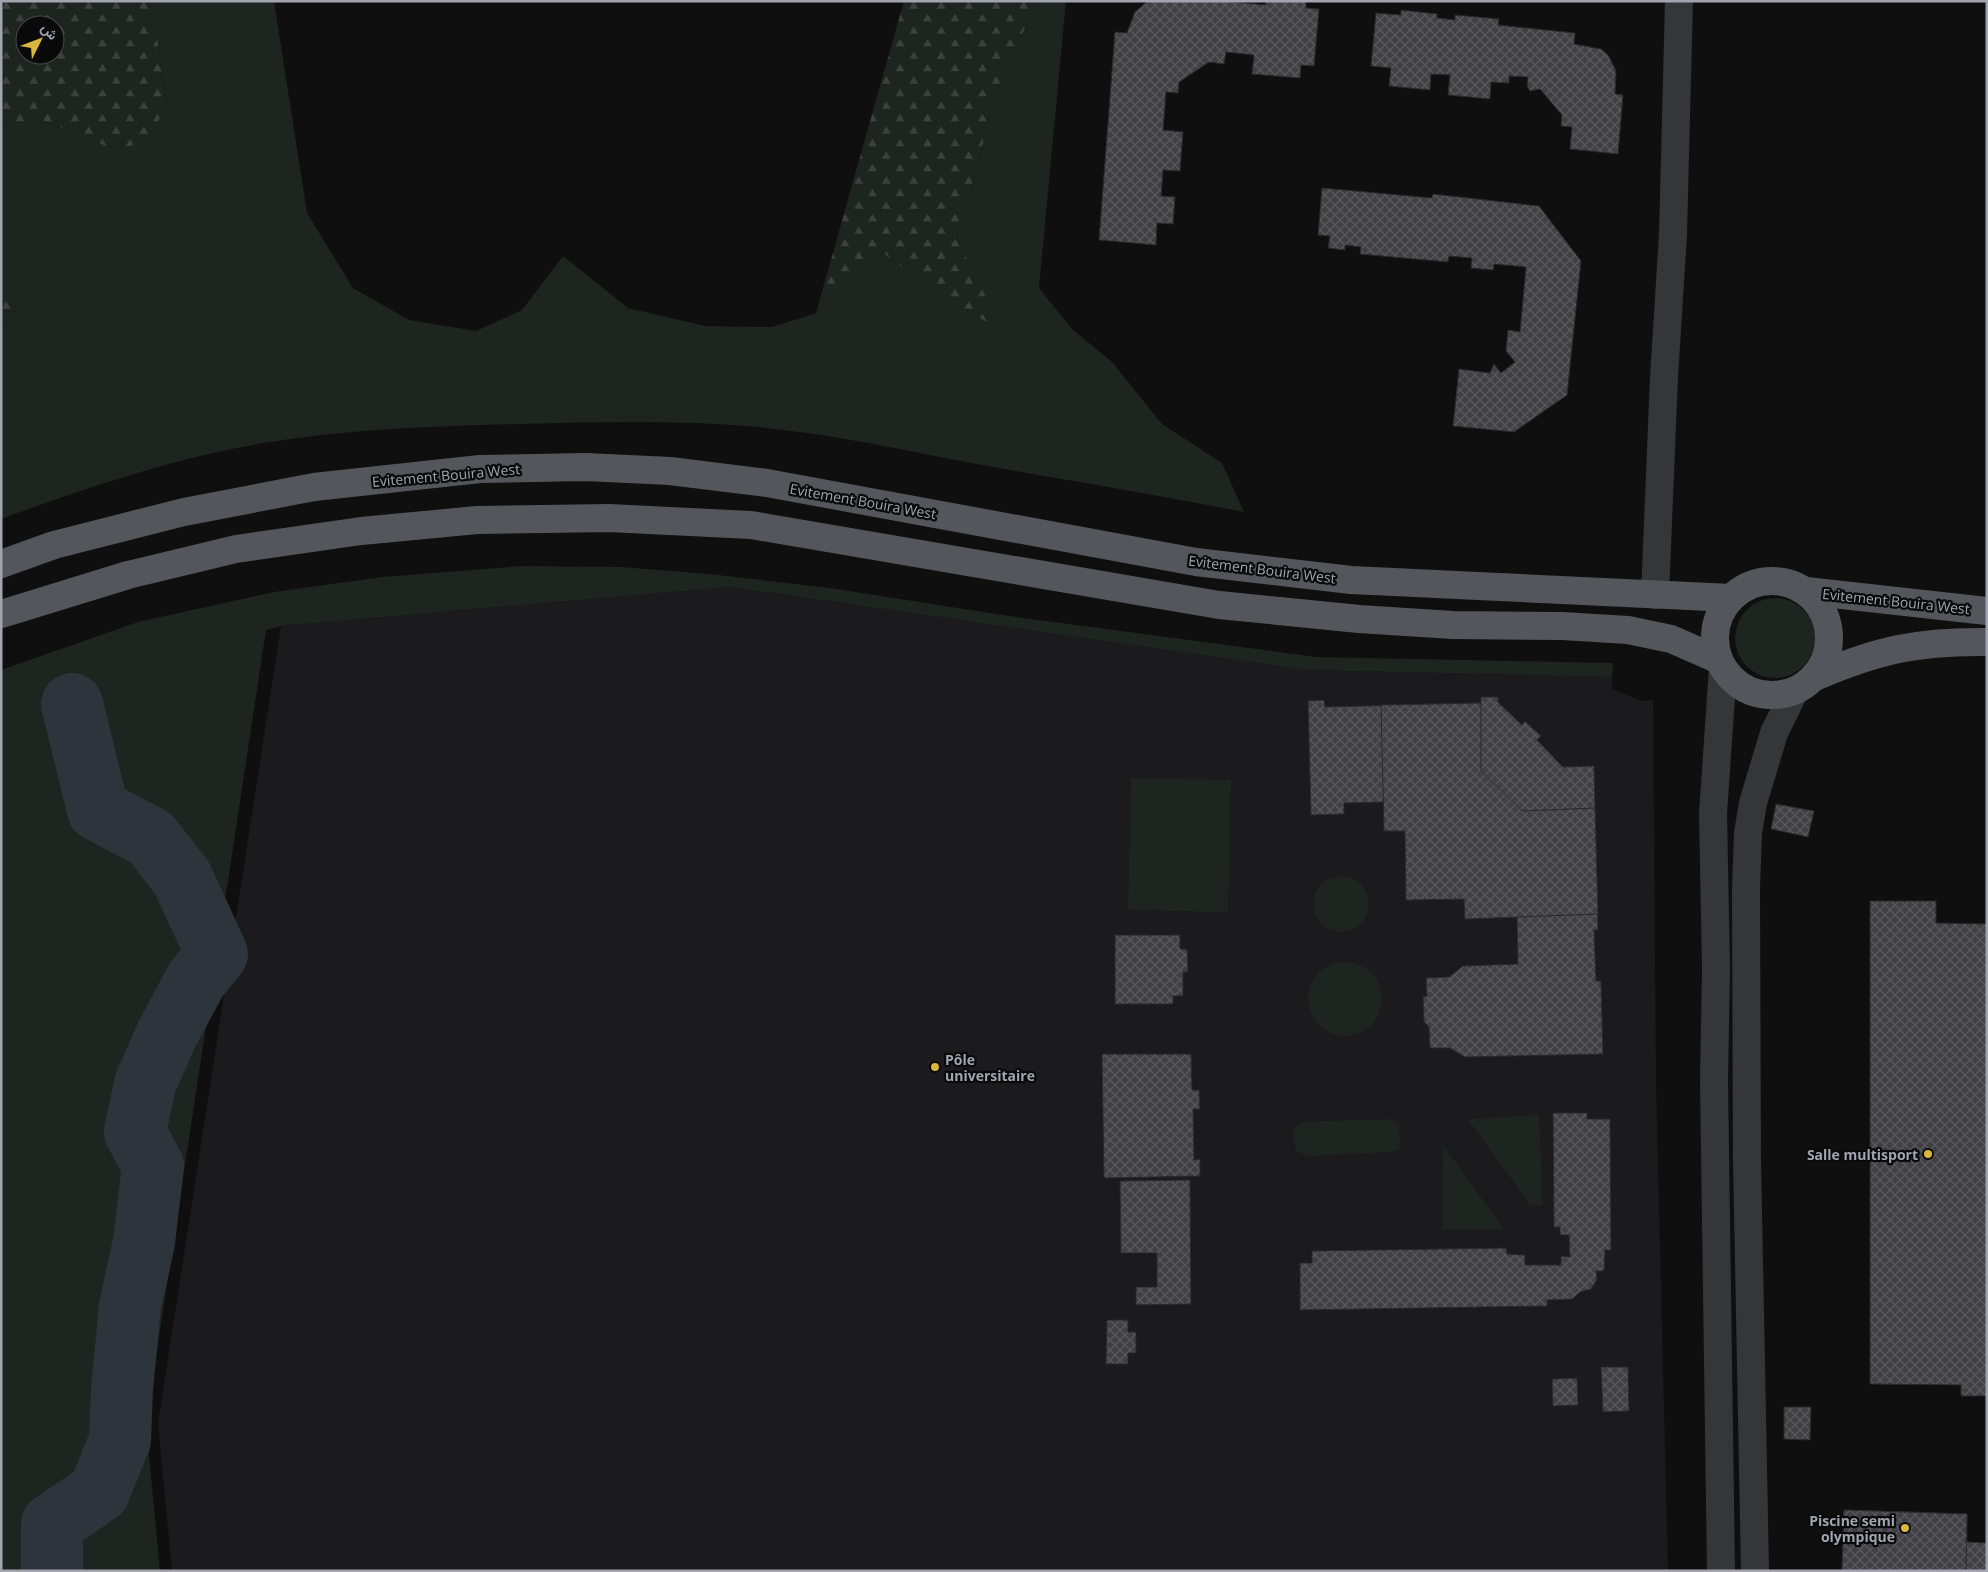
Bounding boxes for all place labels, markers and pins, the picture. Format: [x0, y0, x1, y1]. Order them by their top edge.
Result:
place label: Pôle universitaire [945, 1050, 1035, 1085]
marker: Pôle universitaire [929, 1061, 941, 1073]
place label: Salle multisport [1807, 1145, 1918, 1164]
marker: Salle multisport [1922, 1148, 1934, 1160]
place label: Piscine semi olympique [1809, 1511, 1895, 1546]
marker: Piscine semi olympique [1899, 1522, 1911, 1534]

